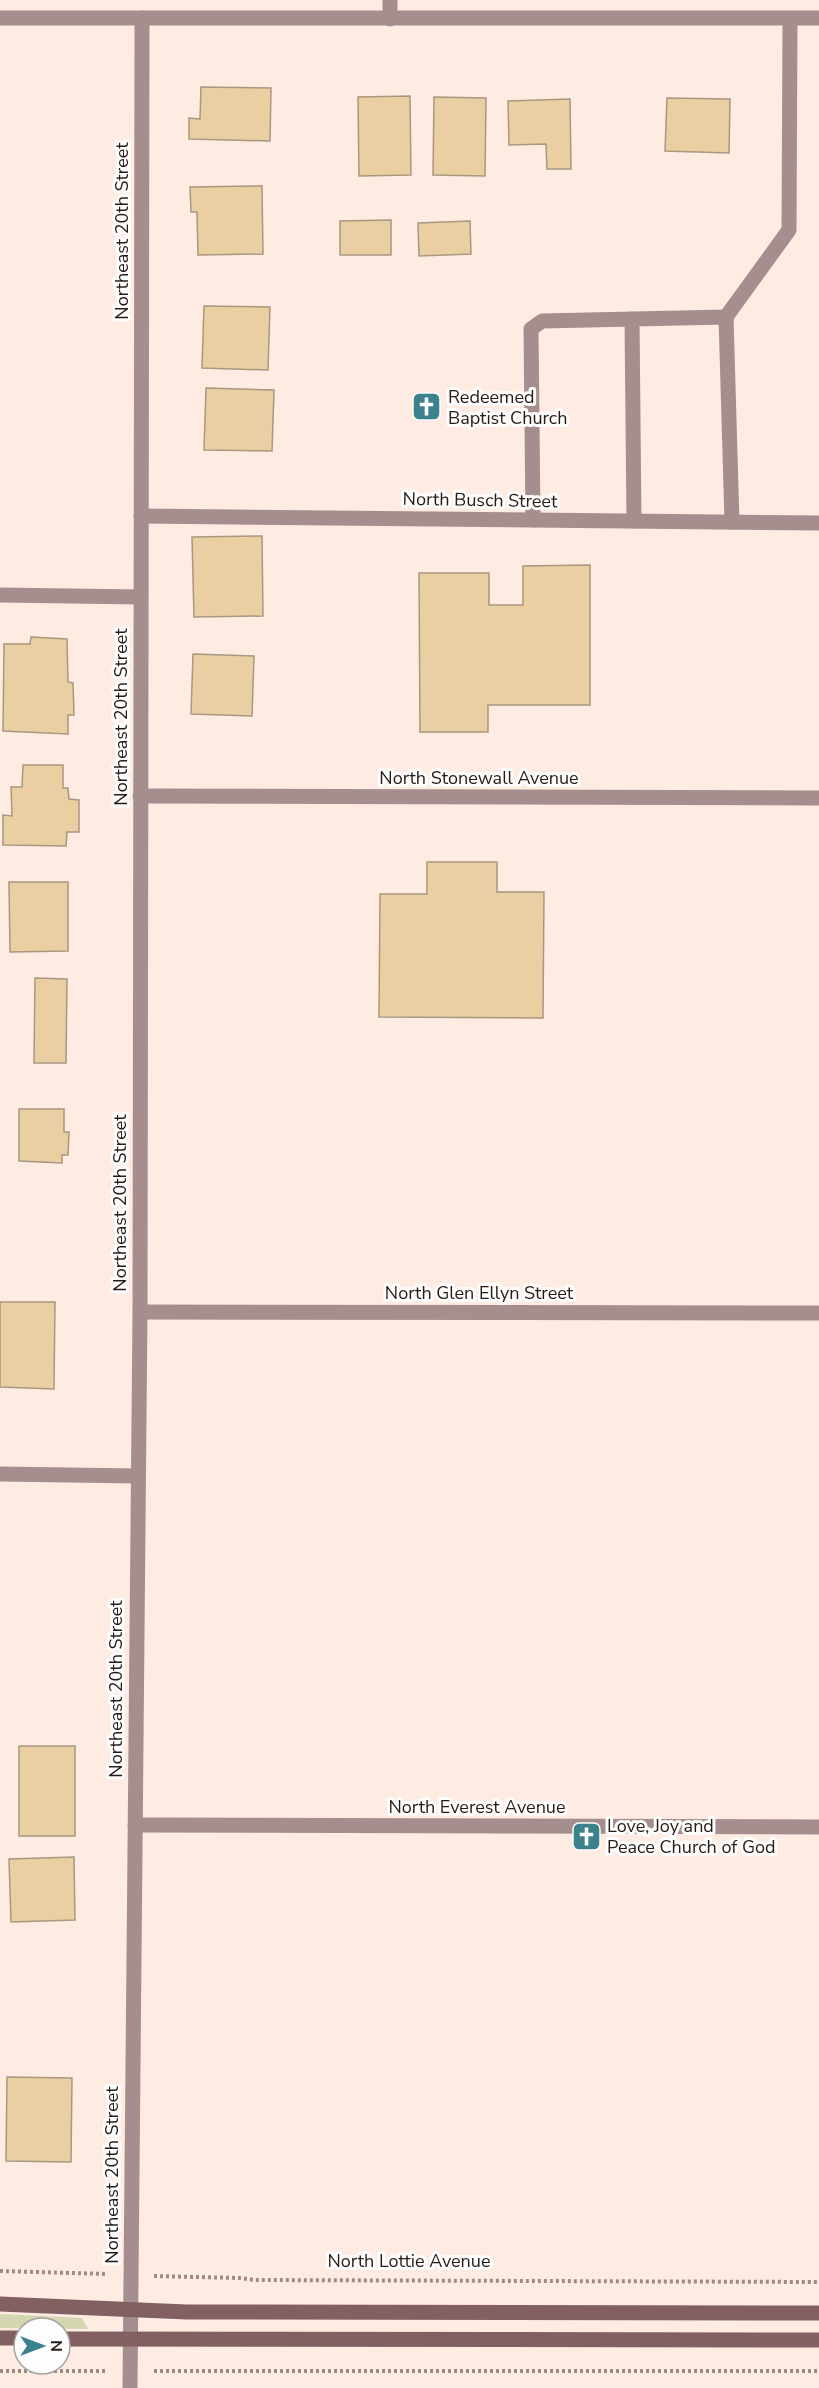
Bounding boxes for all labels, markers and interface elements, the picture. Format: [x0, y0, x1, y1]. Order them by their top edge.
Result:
street label: Northeast 20th Street [110, 142, 134, 320]
place label: Redeemed Baptist Church [448, 385, 567, 430]
church icon: Redeemed Baptist Church [411, 391, 443, 423]
street label: North Busch Street [402, 487, 558, 513]
street label: Northeast 20th Street [109, 628, 133, 806]
street label: North Stonewall Avenue [379, 766, 579, 790]
street label: Northeast 20th Street [108, 1114, 132, 1292]
street label: North Glen Ellyn Street [385, 1281, 574, 1305]
street label: Northeast 20th Street [104, 1600, 128, 1778]
street label: North Everest Avenue [388, 1795, 566, 1819]
place label: Love, Joy and Peace Church of God [607, 1814, 776, 1859]
church icon: Love, Joy and Peace Church of God [570, 1820, 602, 1852]
street label: Northeast 20th Street [100, 2086, 124, 2264]
street label: North Lottie Avenue [328, 2249, 491, 2273]
north arrow [12, 2316, 72, 2376]
text: N [45, 2340, 67, 2352]

